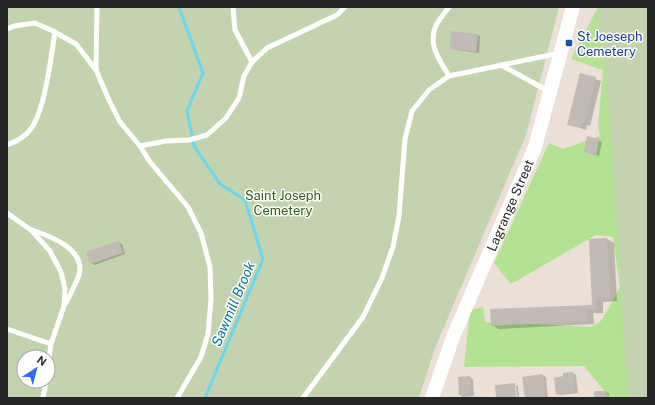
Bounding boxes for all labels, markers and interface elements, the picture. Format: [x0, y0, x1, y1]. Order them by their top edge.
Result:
place label: St Joeseph Cemetery [577, 29, 643, 59]
marker: St Joeseph Cemetery [564, 38, 574, 48]
street label: Lagrange Street [484, 157, 537, 254]
park label: Saint Joseph Cemetery [245, 188, 321, 218]
water label: Sawmill Brook [208, 259, 258, 349]
north arrow [16, 349, 56, 389]
text: N [35, 354, 49, 368]

